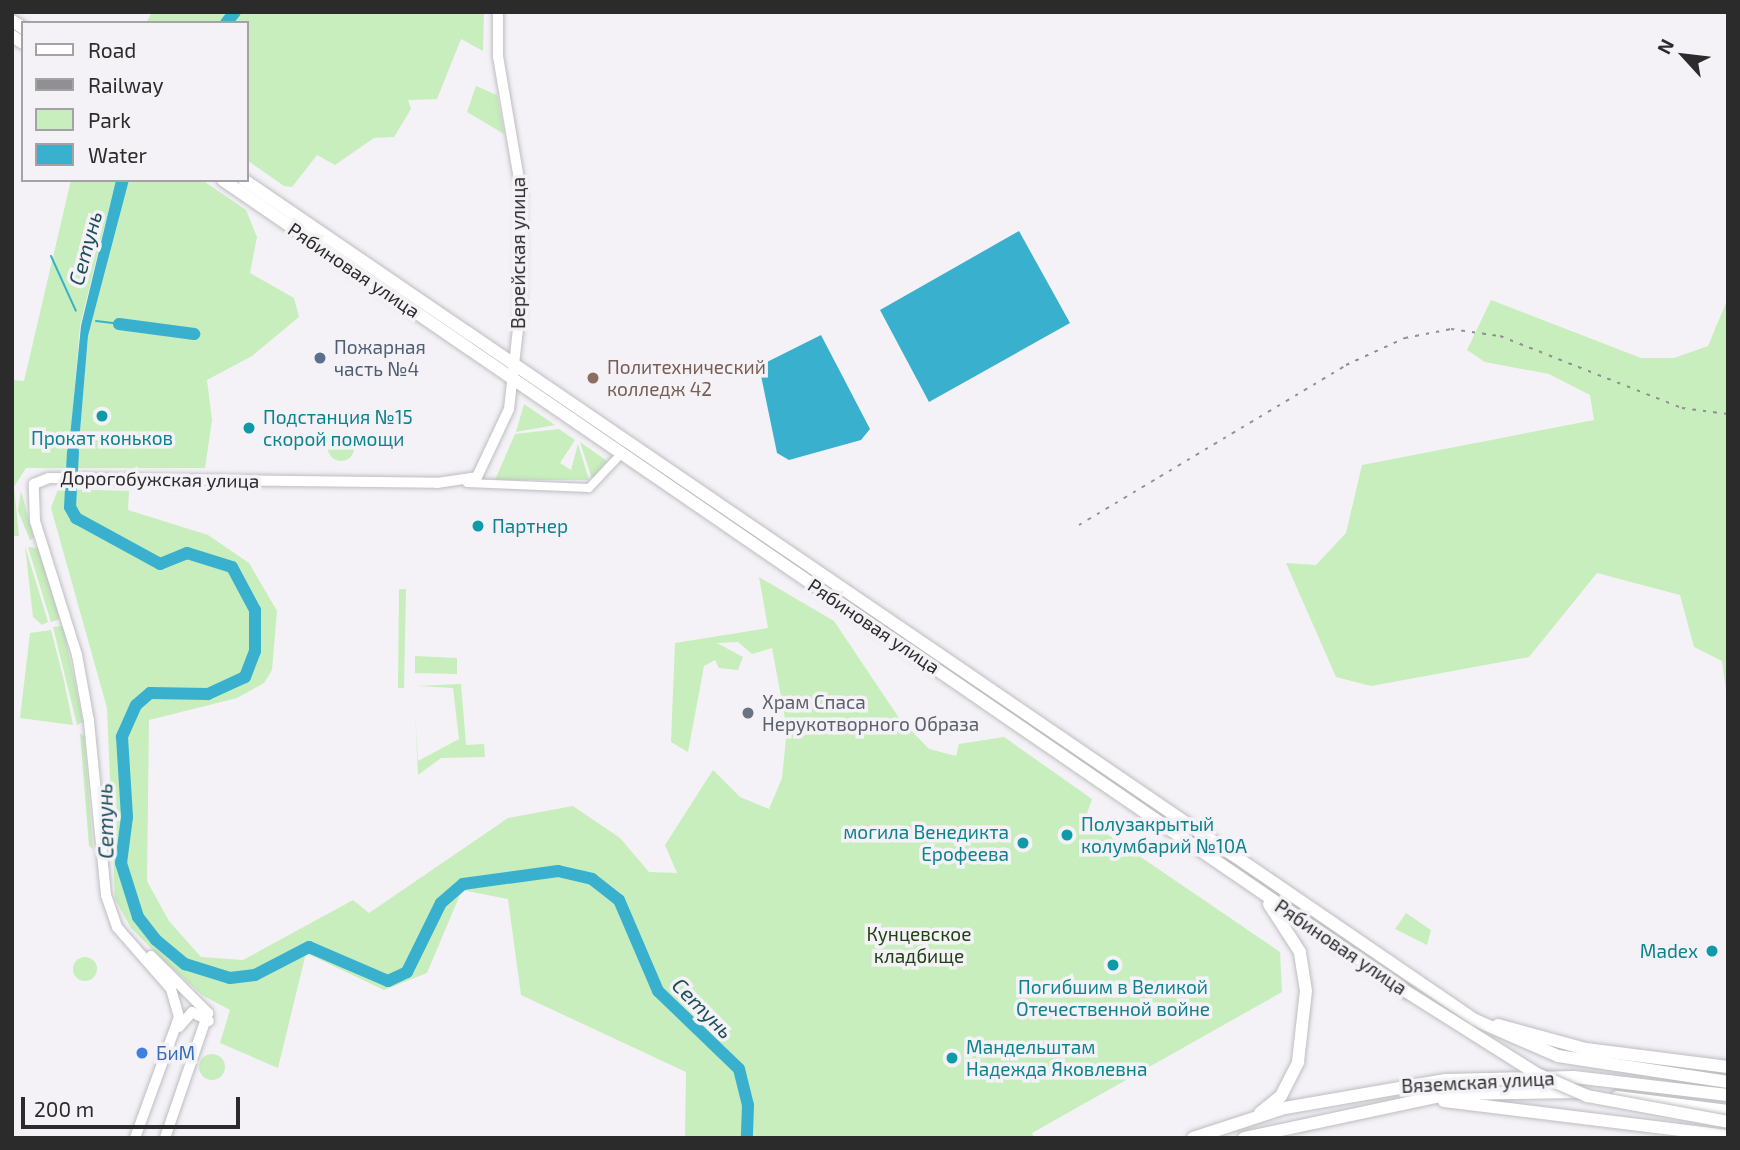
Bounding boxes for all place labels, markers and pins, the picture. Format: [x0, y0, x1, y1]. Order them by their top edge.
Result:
place label: Пожарная часть №4 [334, 336, 426, 380]
marker: Пожарная часть №4 [312, 350, 328, 366]
place label: Политехнический колледж 42 [607, 356, 766, 400]
marker: Политехнический колледж 42 [585, 370, 601, 386]
place label: Подстанция №15 скорой помощи [263, 406, 413, 450]
marker: Прокат коньков [94, 408, 110, 424]
marker: Подстанция №15 скорой помощи [241, 420, 257, 436]
place label: Прокат коньков [31, 427, 173, 449]
place label: Партнер [492, 515, 568, 537]
marker: Партнер [470, 518, 486, 534]
place label: Храм Спаса Нерукотворного Образа [762, 691, 979, 735]
marker: Храм Спаса Нерукотворного Образа [740, 705, 756, 721]
place label: Полузакрытый колумбарий №10А [1081, 813, 1247, 857]
place label: могила Венедикта Ерофеева [843, 821, 1009, 865]
marker: Полузакрытый колумбарий №10А [1059, 827, 1075, 843]
marker: могила Венедикта Ерофеева [1015, 835, 1031, 851]
place label: Madex [1640, 940, 1698, 962]
marker: Madex [1704, 943, 1720, 959]
marker: Погибшим в Великой Отечественной войне [1105, 957, 1121, 973]
place label: Погибшим в Великой Отечественной войне [1016, 976, 1210, 1020]
place label: Мандельштам Надежда Яковлевна [966, 1036, 1147, 1080]
place label: БиМ [156, 1042, 195, 1064]
marker: БиМ [134, 1045, 150, 1061]
marker: Мандельштам Надежда Яковлевна [944, 1050, 960, 1066]

